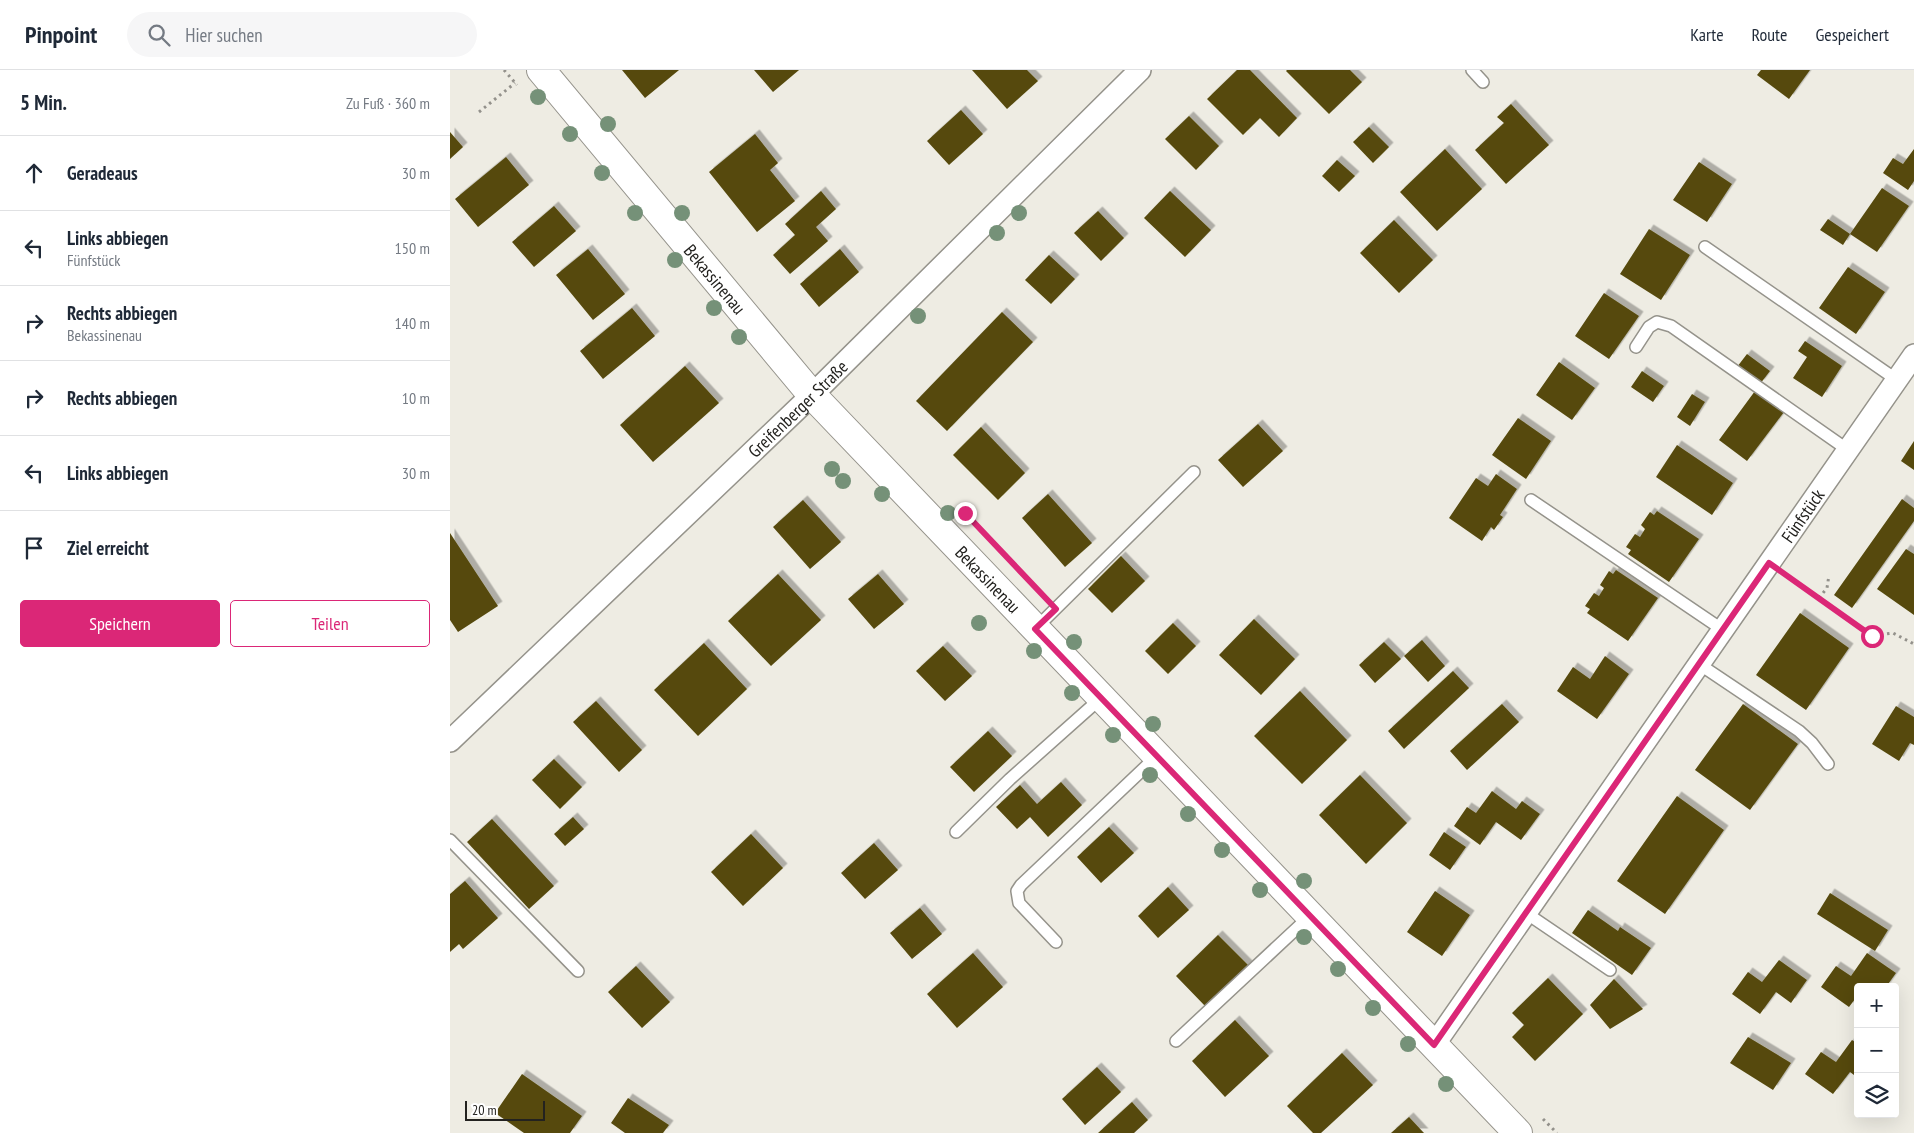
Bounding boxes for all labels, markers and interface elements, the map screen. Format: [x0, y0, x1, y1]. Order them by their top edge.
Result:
search box [127, 12, 477, 57]
text: Pinpoint [25, 19, 97, 50]
icon: search [145, 21, 173, 49]
text: Hier suchen [185, 23, 263, 47]
text: Karte [1690, 23, 1724, 46]
text: Route [1752, 23, 1787, 46]
text: Gespeichert [1815, 23, 1889, 46]
text: 5 Min. [20, 89, 67, 116]
text: Zu Fuß · 360 m [346, 93, 430, 113]
icon: ahead [20, 159, 48, 187]
text: Geradeaus [67, 161, 138, 185]
text: 30 m [402, 163, 430, 183]
text: Links abbiegen [67, 226, 168, 250]
icon: left [20, 234, 48, 262]
text: 150 m [395, 238, 430, 258]
street label: Bekassinenau [679, 239, 751, 319]
text: Fünfstück [67, 250, 120, 270]
text: Rechts abbiegen [67, 301, 177, 325]
icon: right [20, 309, 48, 337]
text: 140 m [395, 313, 430, 333]
text: Bekassinenau [67, 325, 142, 345]
street label: Greifenberger Straße [743, 355, 852, 462]
icon: right [20, 384, 48, 412]
text: Rechts abbiegen [67, 386, 177, 410]
text: 10 m [402, 388, 430, 408]
icon: left [20, 459, 48, 487]
text: Links abbiegen [67, 461, 168, 485]
text: 30 m [402, 463, 430, 483]
street label: Fünfstück [1776, 484, 1829, 547]
route end [954, 502, 977, 525]
icon: arrive [20, 534, 48, 562]
text: Ziel erreicht [67, 536, 149, 560]
street label: Bekassinenau [951, 541, 1026, 618]
button: Speichern [20, 600, 220, 647]
button: Teilen [230, 600, 430, 647]
route start [1861, 625, 1884, 648]
map controls [1854, 983, 1899, 1118]
button: + [1854, 983, 1899, 1028]
button: − [1854, 1028, 1899, 1073]
button: layers [1854, 1073, 1899, 1118]
scale bar [465, 1098, 545, 1121]
text: 20 m [472, 1101, 497, 1119]

